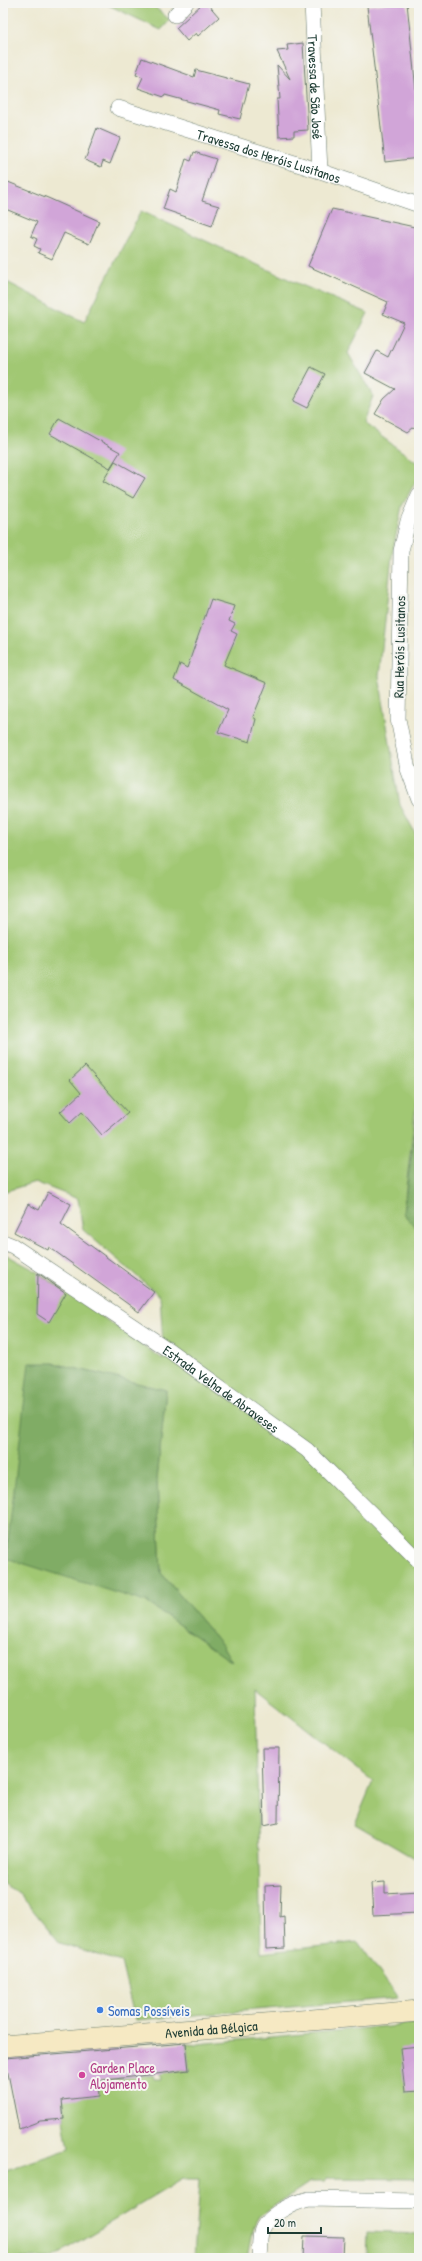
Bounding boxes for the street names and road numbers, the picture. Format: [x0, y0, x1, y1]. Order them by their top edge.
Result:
street label: Travessa de São José [304, 34, 328, 140]
street label: Travessa dos Heróis Lusitanos [194, 124, 343, 187]
street label: Rua Heróis Lusitanos [389, 596, 409, 698]
street label: Estrada Velha de Abraveses [160, 1340, 283, 1436]
street label: Avenida da Bélgica [164, 2015, 259, 2042]

